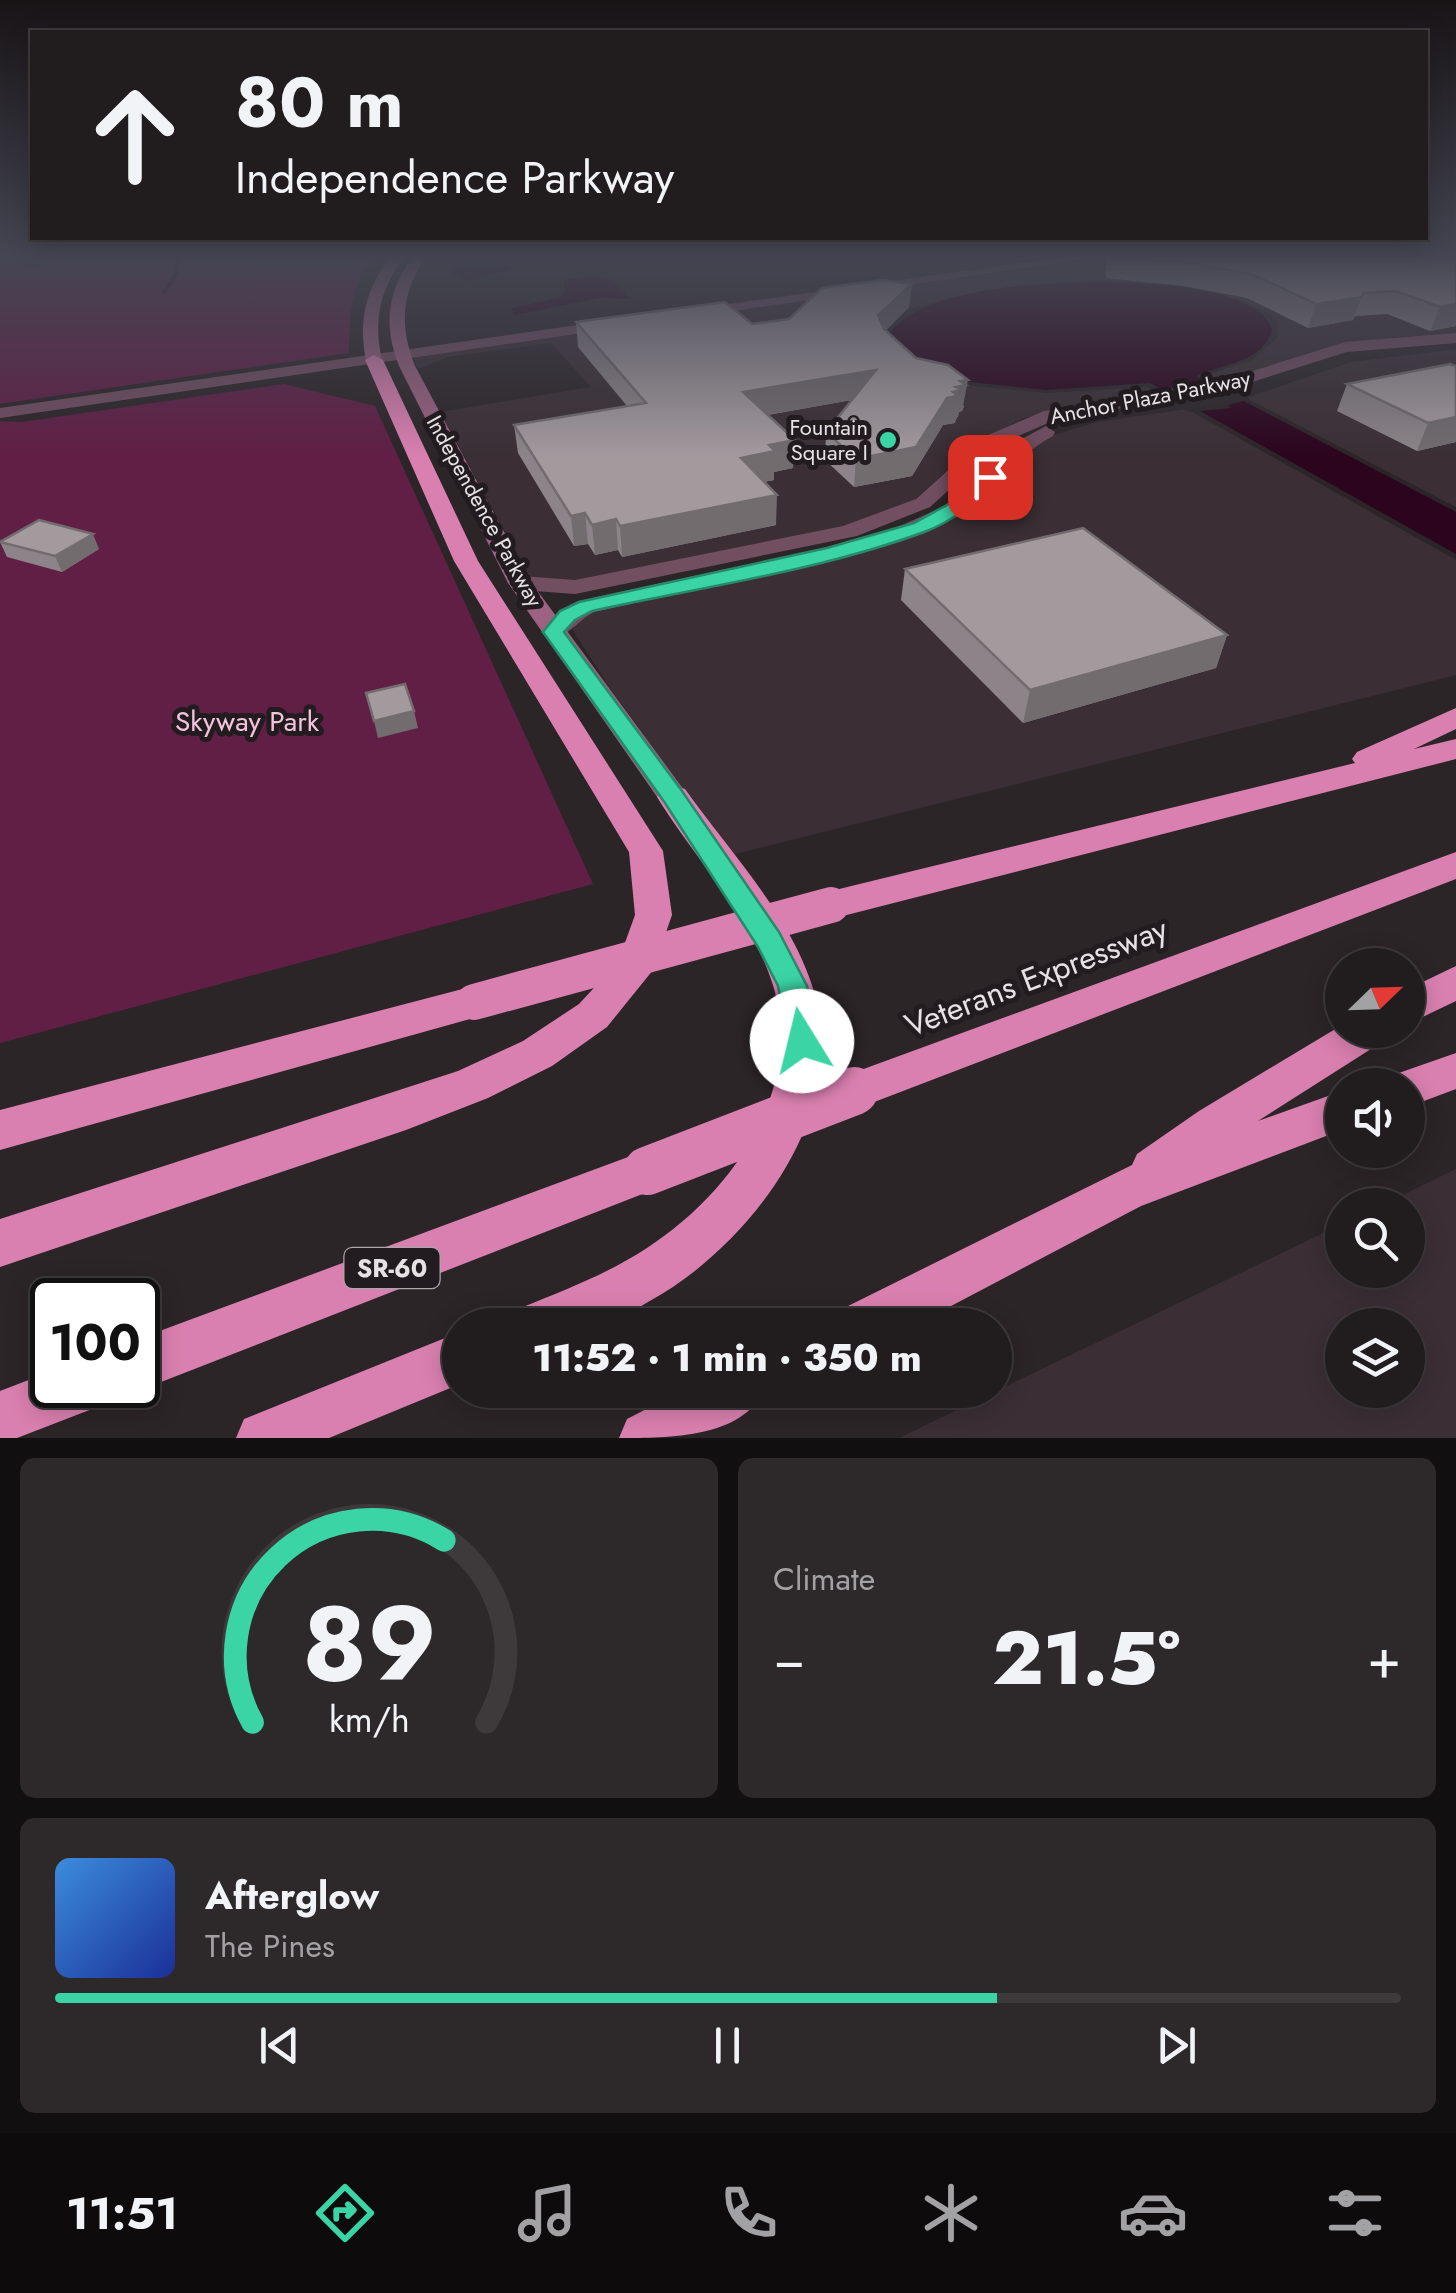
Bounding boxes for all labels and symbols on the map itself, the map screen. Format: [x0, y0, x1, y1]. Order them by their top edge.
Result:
street label: Anchor Plaza Parkway [1047, 362, 1253, 432]
street label: Independence Parkway [419, 409, 551, 613]
place label: Fountain Square I [789, 411, 868, 468]
marker: Fountain Square I [877, 429, 899, 451]
pin [948, 435, 1033, 520]
park label: Skyway Park [175, 701, 320, 742]
street label: Veterans Expressway [898, 905, 1175, 1048]
north arrow [1325, 948, 1425, 1048]
position arrow [750, 989, 854, 1093]
road number: SR-60 [344, 1248, 440, 1288]
speed limit sign: 100 [30, 1278, 160, 1408]

